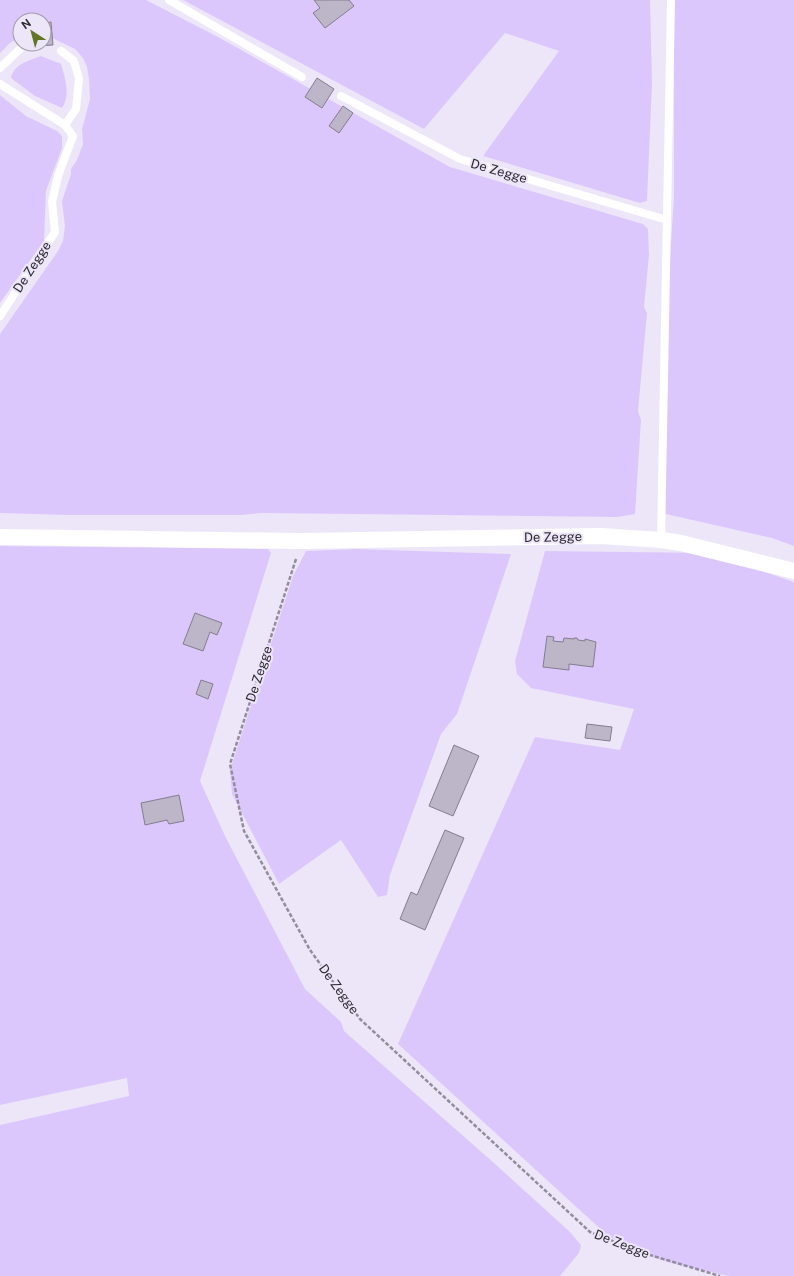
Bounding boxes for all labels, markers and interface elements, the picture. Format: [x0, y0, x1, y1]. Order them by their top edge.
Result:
north arrow [12, 12, 52, 52]
text: N [19, 17, 33, 31]
street label: De Zegge [469, 156, 529, 186]
street label: De Zegge [10, 239, 54, 295]
street label: De Zegge [524, 529, 582, 545]
street label: De Zegge [243, 644, 275, 704]
street label: De Zegge [316, 961, 362, 1017]
street label: De Zegge [592, 1227, 652, 1261]

